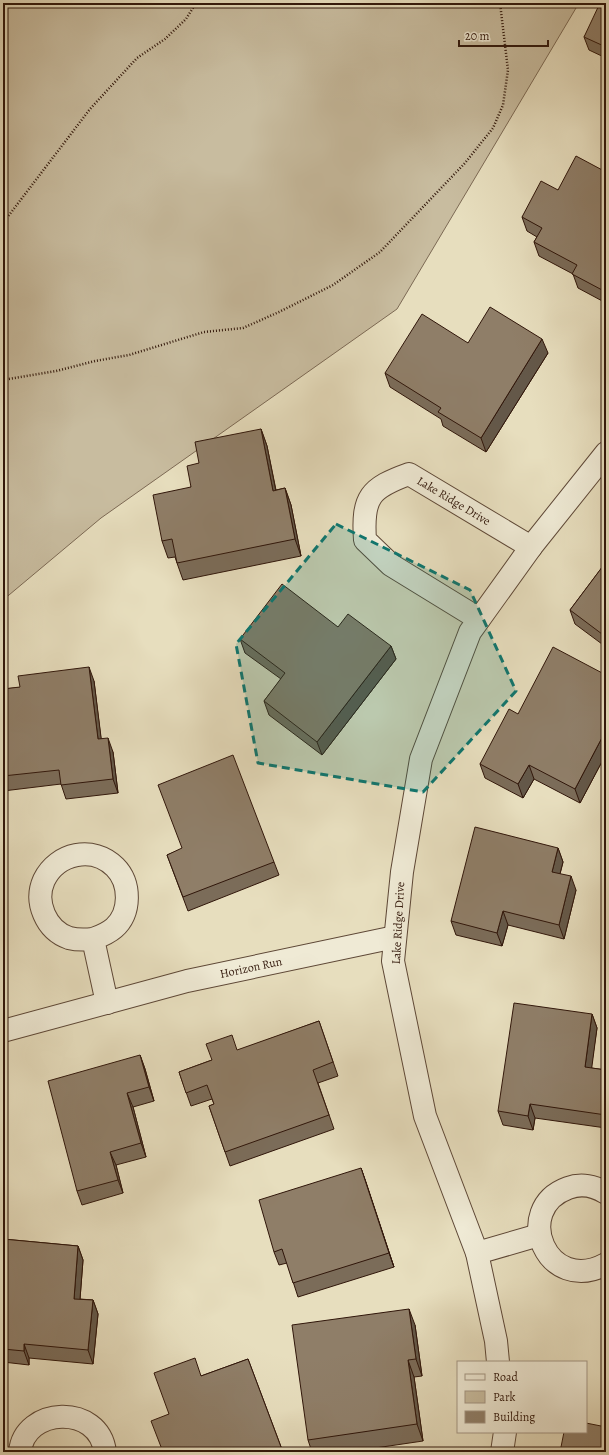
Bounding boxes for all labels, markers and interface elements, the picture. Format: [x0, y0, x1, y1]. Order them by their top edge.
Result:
scale bar [459, 22, 548, 48]
text: 20 m [465, 28, 489, 44]
street label: Lake Ridge Drive [414, 473, 494, 529]
street label: Lake Ridge Drive [388, 881, 408, 965]
street label: Horizon Run [218, 953, 284, 982]
legend [457, 1361, 587, 1433]
text: Road [493, 1369, 519, 1385]
text: Park [493, 1389, 516, 1405]
text: Building [493, 1409, 535, 1425]

